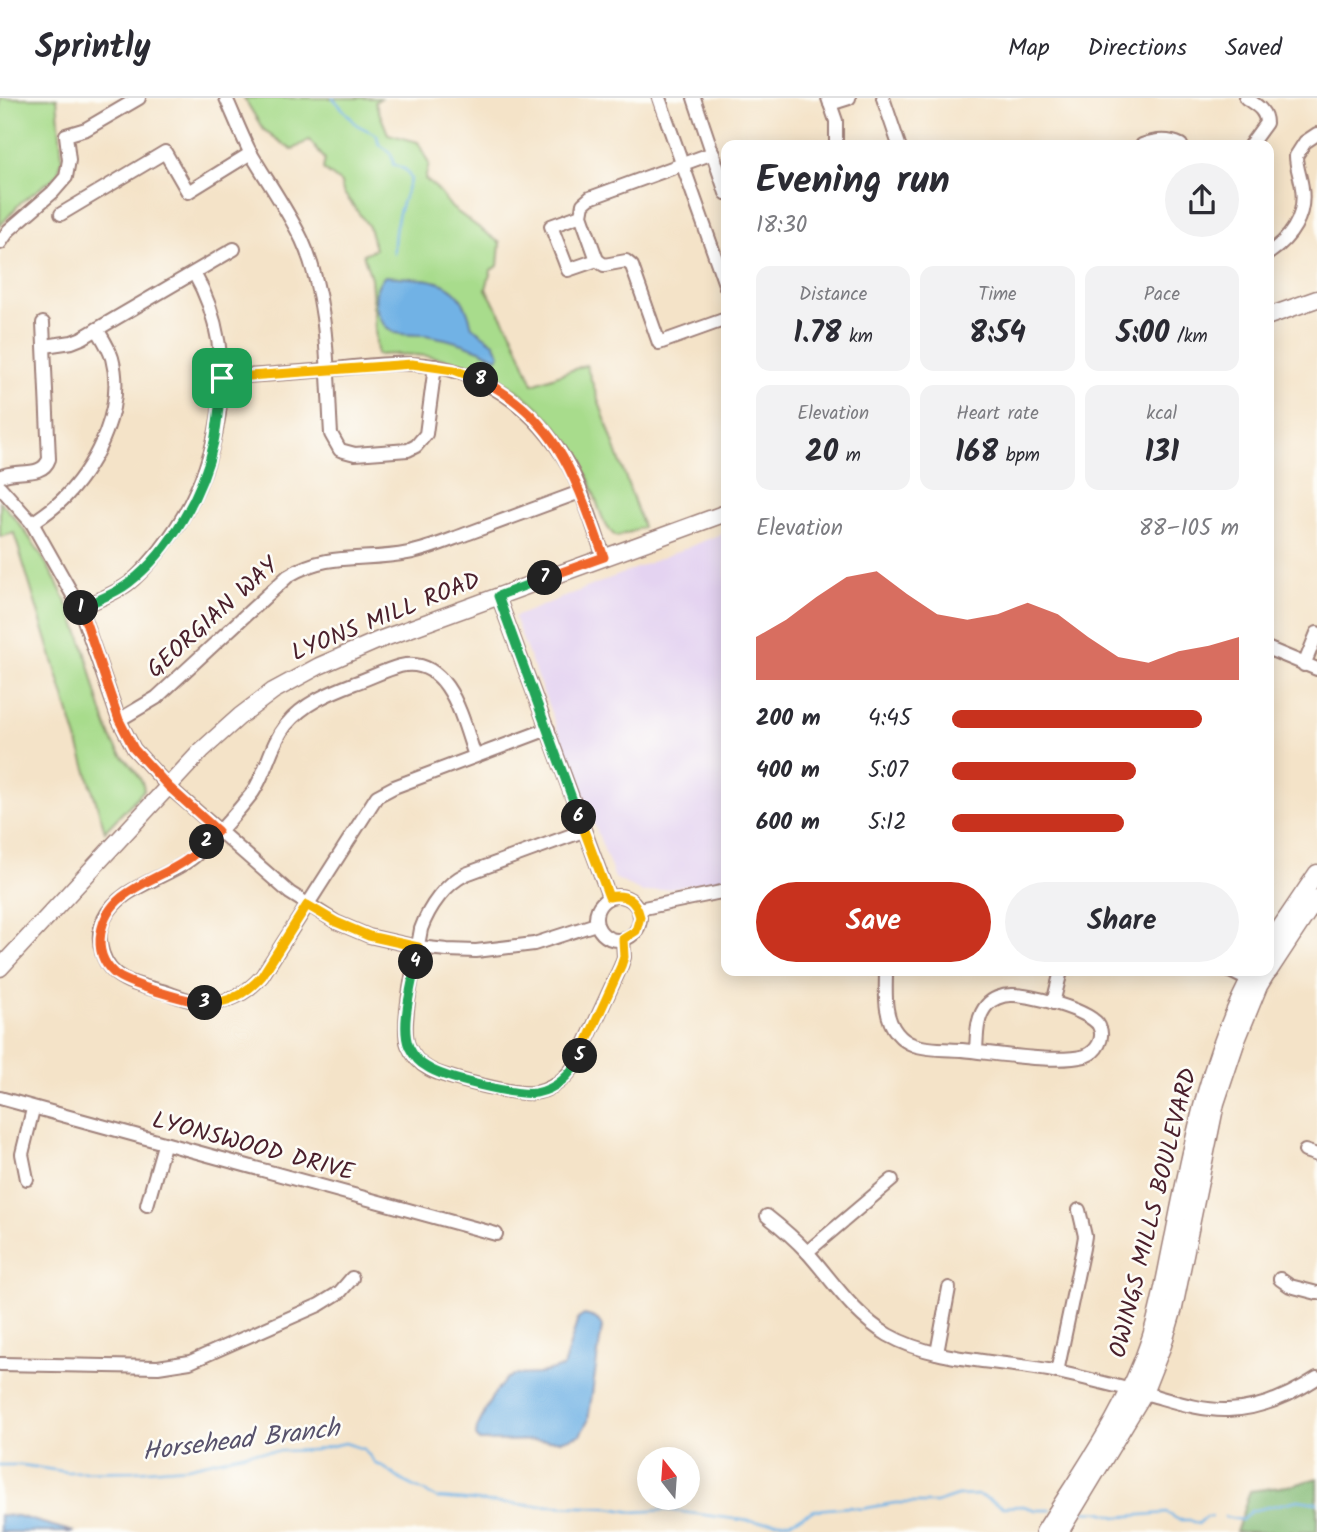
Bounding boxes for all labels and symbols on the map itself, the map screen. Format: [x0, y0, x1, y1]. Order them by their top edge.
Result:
pin [192, 348, 252, 408]
pin: 8 [463, 362, 498, 398]
street label: GEORGIAN WAY [138, 547, 289, 688]
pin: 7 [528, 560, 562, 596]
street label: LYONS MILL ROAD [285, 561, 487, 673]
pin: 1 [64, 590, 98, 626]
pin: 6 [562, 800, 596, 834]
pin: 2 [190, 824, 224, 860]
pin: 4 [398, 944, 434, 980]
pin: 3 [188, 986, 222, 1020]
pin: 5 [562, 1038, 598, 1074]
street label: OWINGS MILLS BOULEVARD [1099, 1064, 1209, 1362]
street label: LYONSWOOD DRIVE [148, 1101, 359, 1193]
water label: Horsehead Branch [140, 1408, 344, 1474]
north arrow [637, 1447, 700, 1510]

